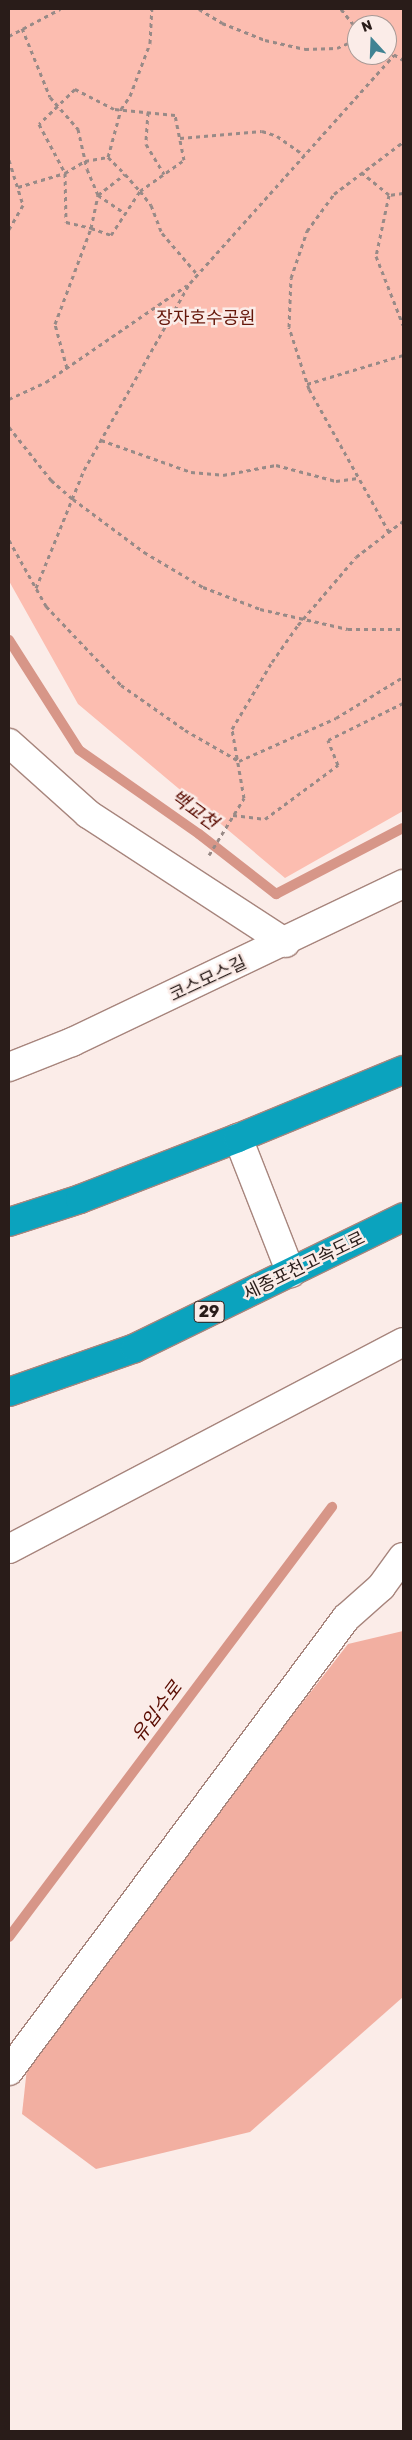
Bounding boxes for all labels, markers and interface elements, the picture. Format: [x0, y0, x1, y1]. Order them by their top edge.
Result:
north arrow [347, 15, 397, 65]
text: N [359, 17, 375, 36]
park label: 장자호수공원 [156, 307, 256, 329]
water label: 백교천 [166, 785, 222, 835]
street label: 코스모스길 [166, 952, 250, 1006]
street label: 세종포천고속도로 [240, 1227, 368, 1305]
road number: 29 [193, 1298, 225, 1325]
water label: 유입수로 [127, 1677, 187, 1747]

